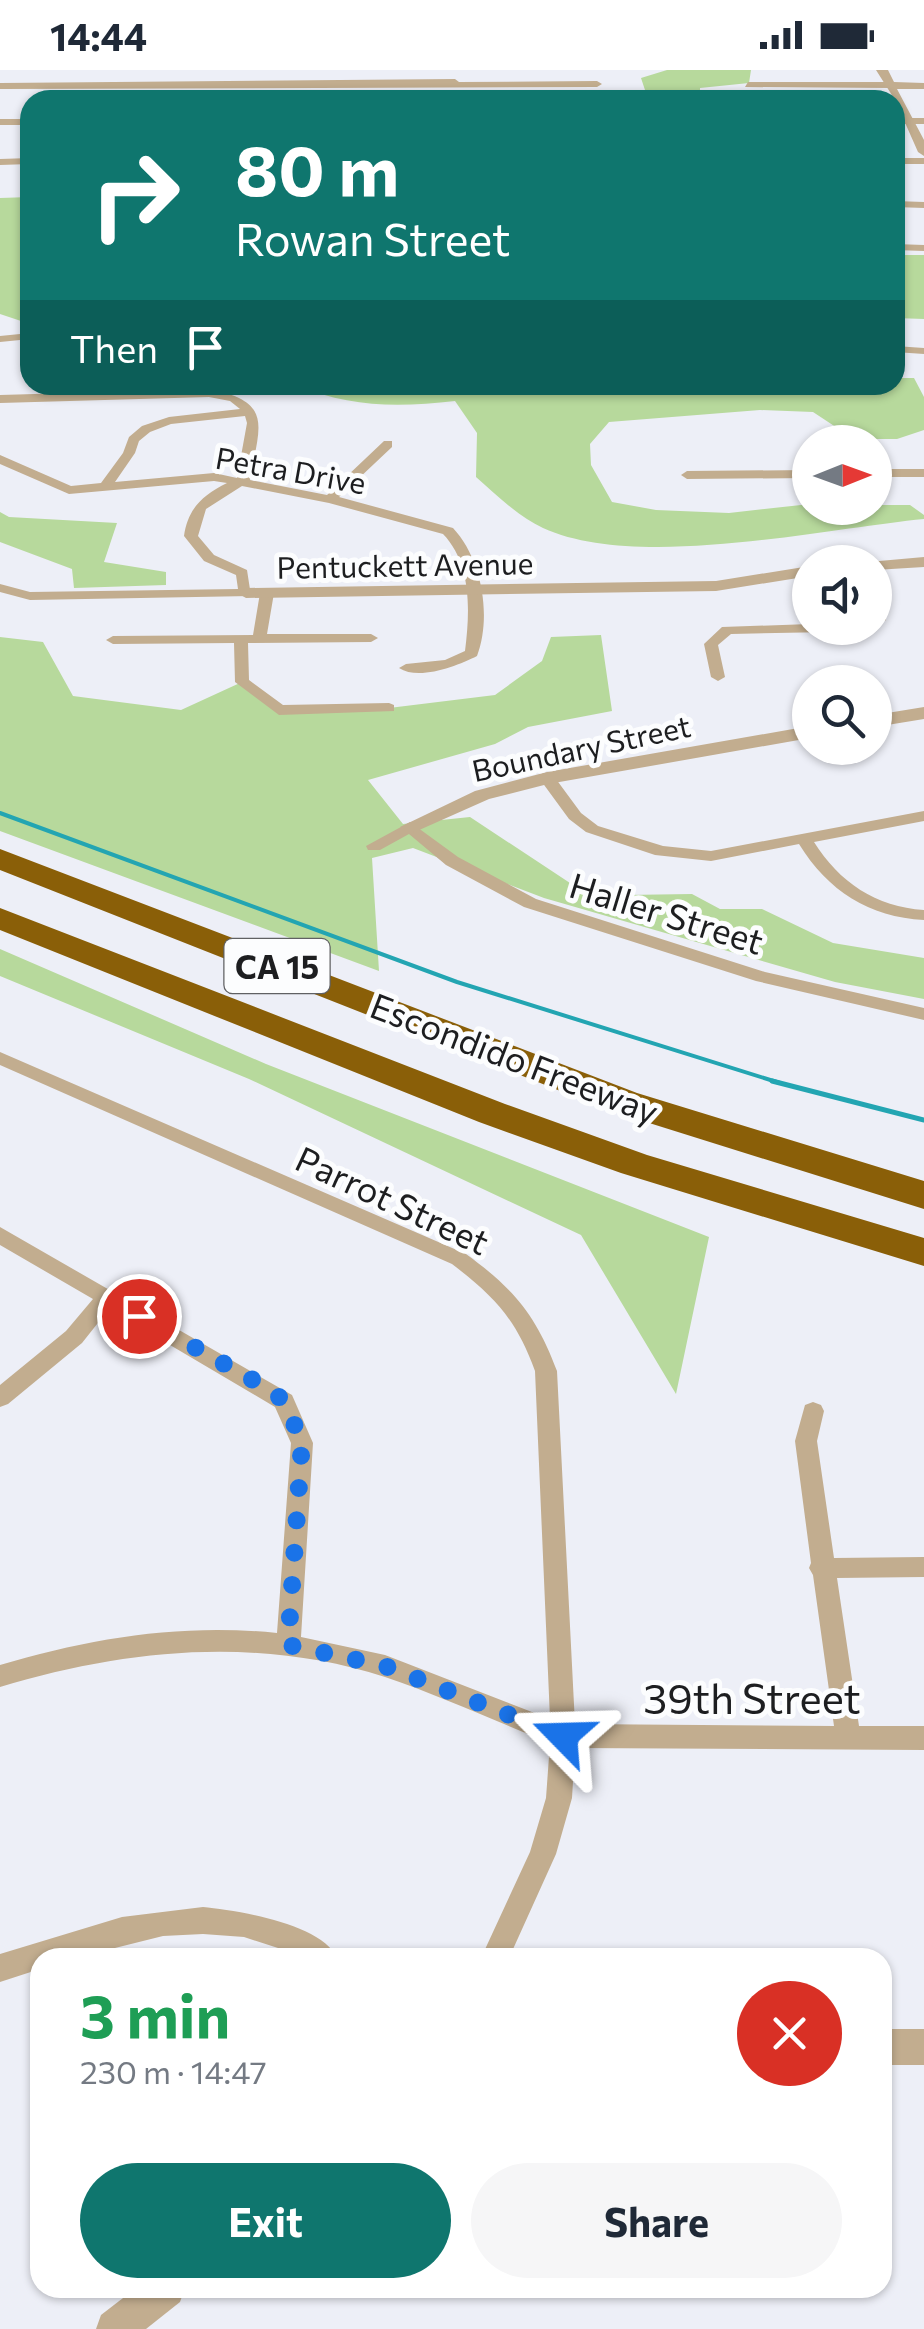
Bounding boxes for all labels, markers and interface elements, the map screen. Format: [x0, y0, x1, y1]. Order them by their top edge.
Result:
text: 14:44 [50, 12, 147, 59]
text: 80 m [235, 125, 399, 210]
icon: right [70, 130, 200, 260]
text: Rowan Street [235, 210, 510, 265]
icon: arrive [178, 320, 233, 375]
text: Then [70, 324, 158, 371]
north arrow [792, 425, 892, 525]
map controls [792, 425, 892, 765]
street label: Petra Drive [213, 438, 369, 500]
street label: Pentuckett Avenue [276, 543, 534, 585]
button: sound [792, 545, 892, 645]
button: search [792, 665, 892, 765]
street label: Boundary Street [468, 706, 694, 788]
street label: Haller Street [565, 862, 769, 962]
road number: CA 15 [224, 939, 330, 993]
street label: Escondido Freeway [365, 982, 665, 1132]
street label: Parrot Street [290, 1136, 496, 1262]
pin [97, 1274, 182, 1359]
icon: arrive [112, 1289, 167, 1344]
street label: 39th Street [643, 1671, 861, 1723]
position arrow [511, 1684, 615, 1788]
text: 3 min [80, 1977, 230, 2050]
button: close [737, 1981, 842, 2086]
text: 230 m · 14:47 [80, 2051, 267, 2091]
button: Exit [80, 2163, 451, 2278]
button: Share [471, 2163, 842, 2278]

